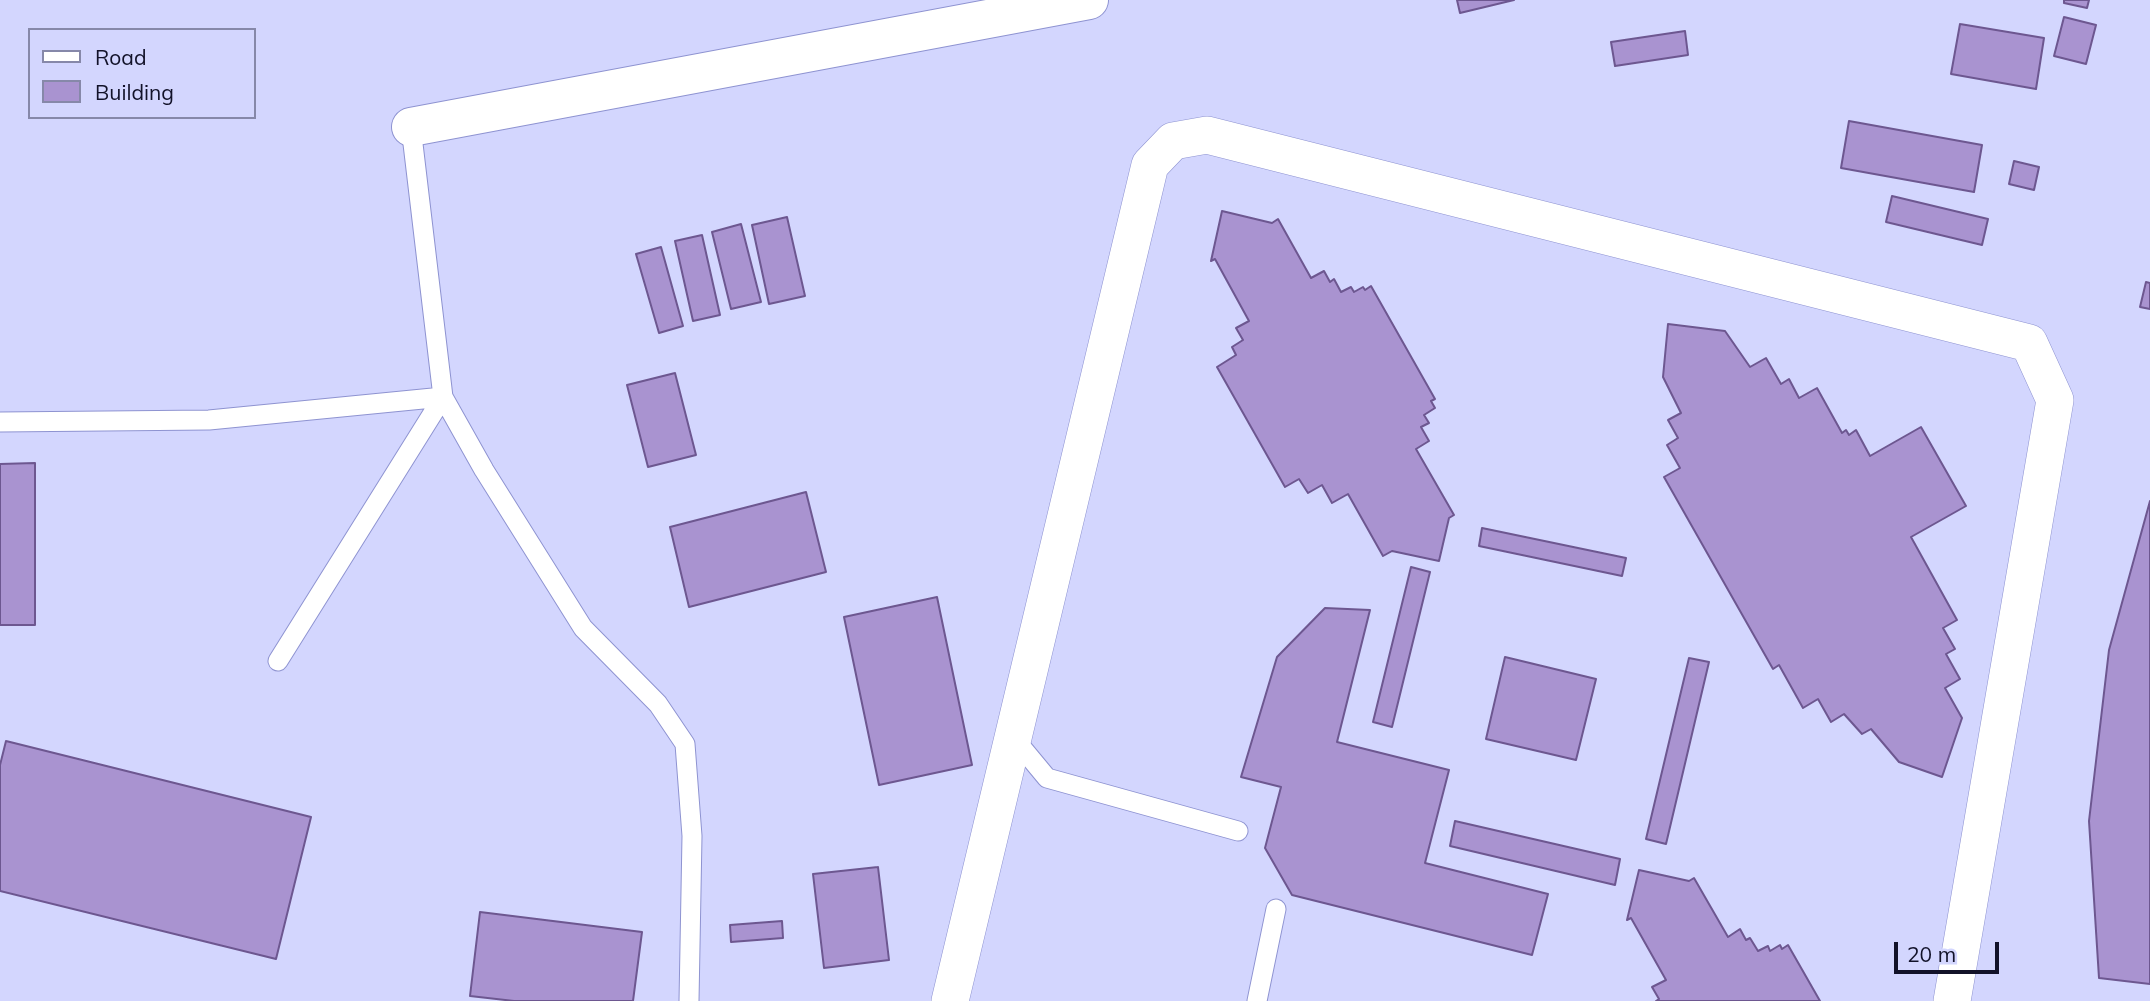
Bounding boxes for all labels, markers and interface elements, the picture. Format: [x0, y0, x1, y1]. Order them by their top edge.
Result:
legend [28, 28, 256, 119]
text: Road [95, 44, 146, 70]
text: Building [95, 79, 174, 105]
scale bar [1898, 928, 2003, 972]
text: 20 m [1907, 941, 1956, 967]

